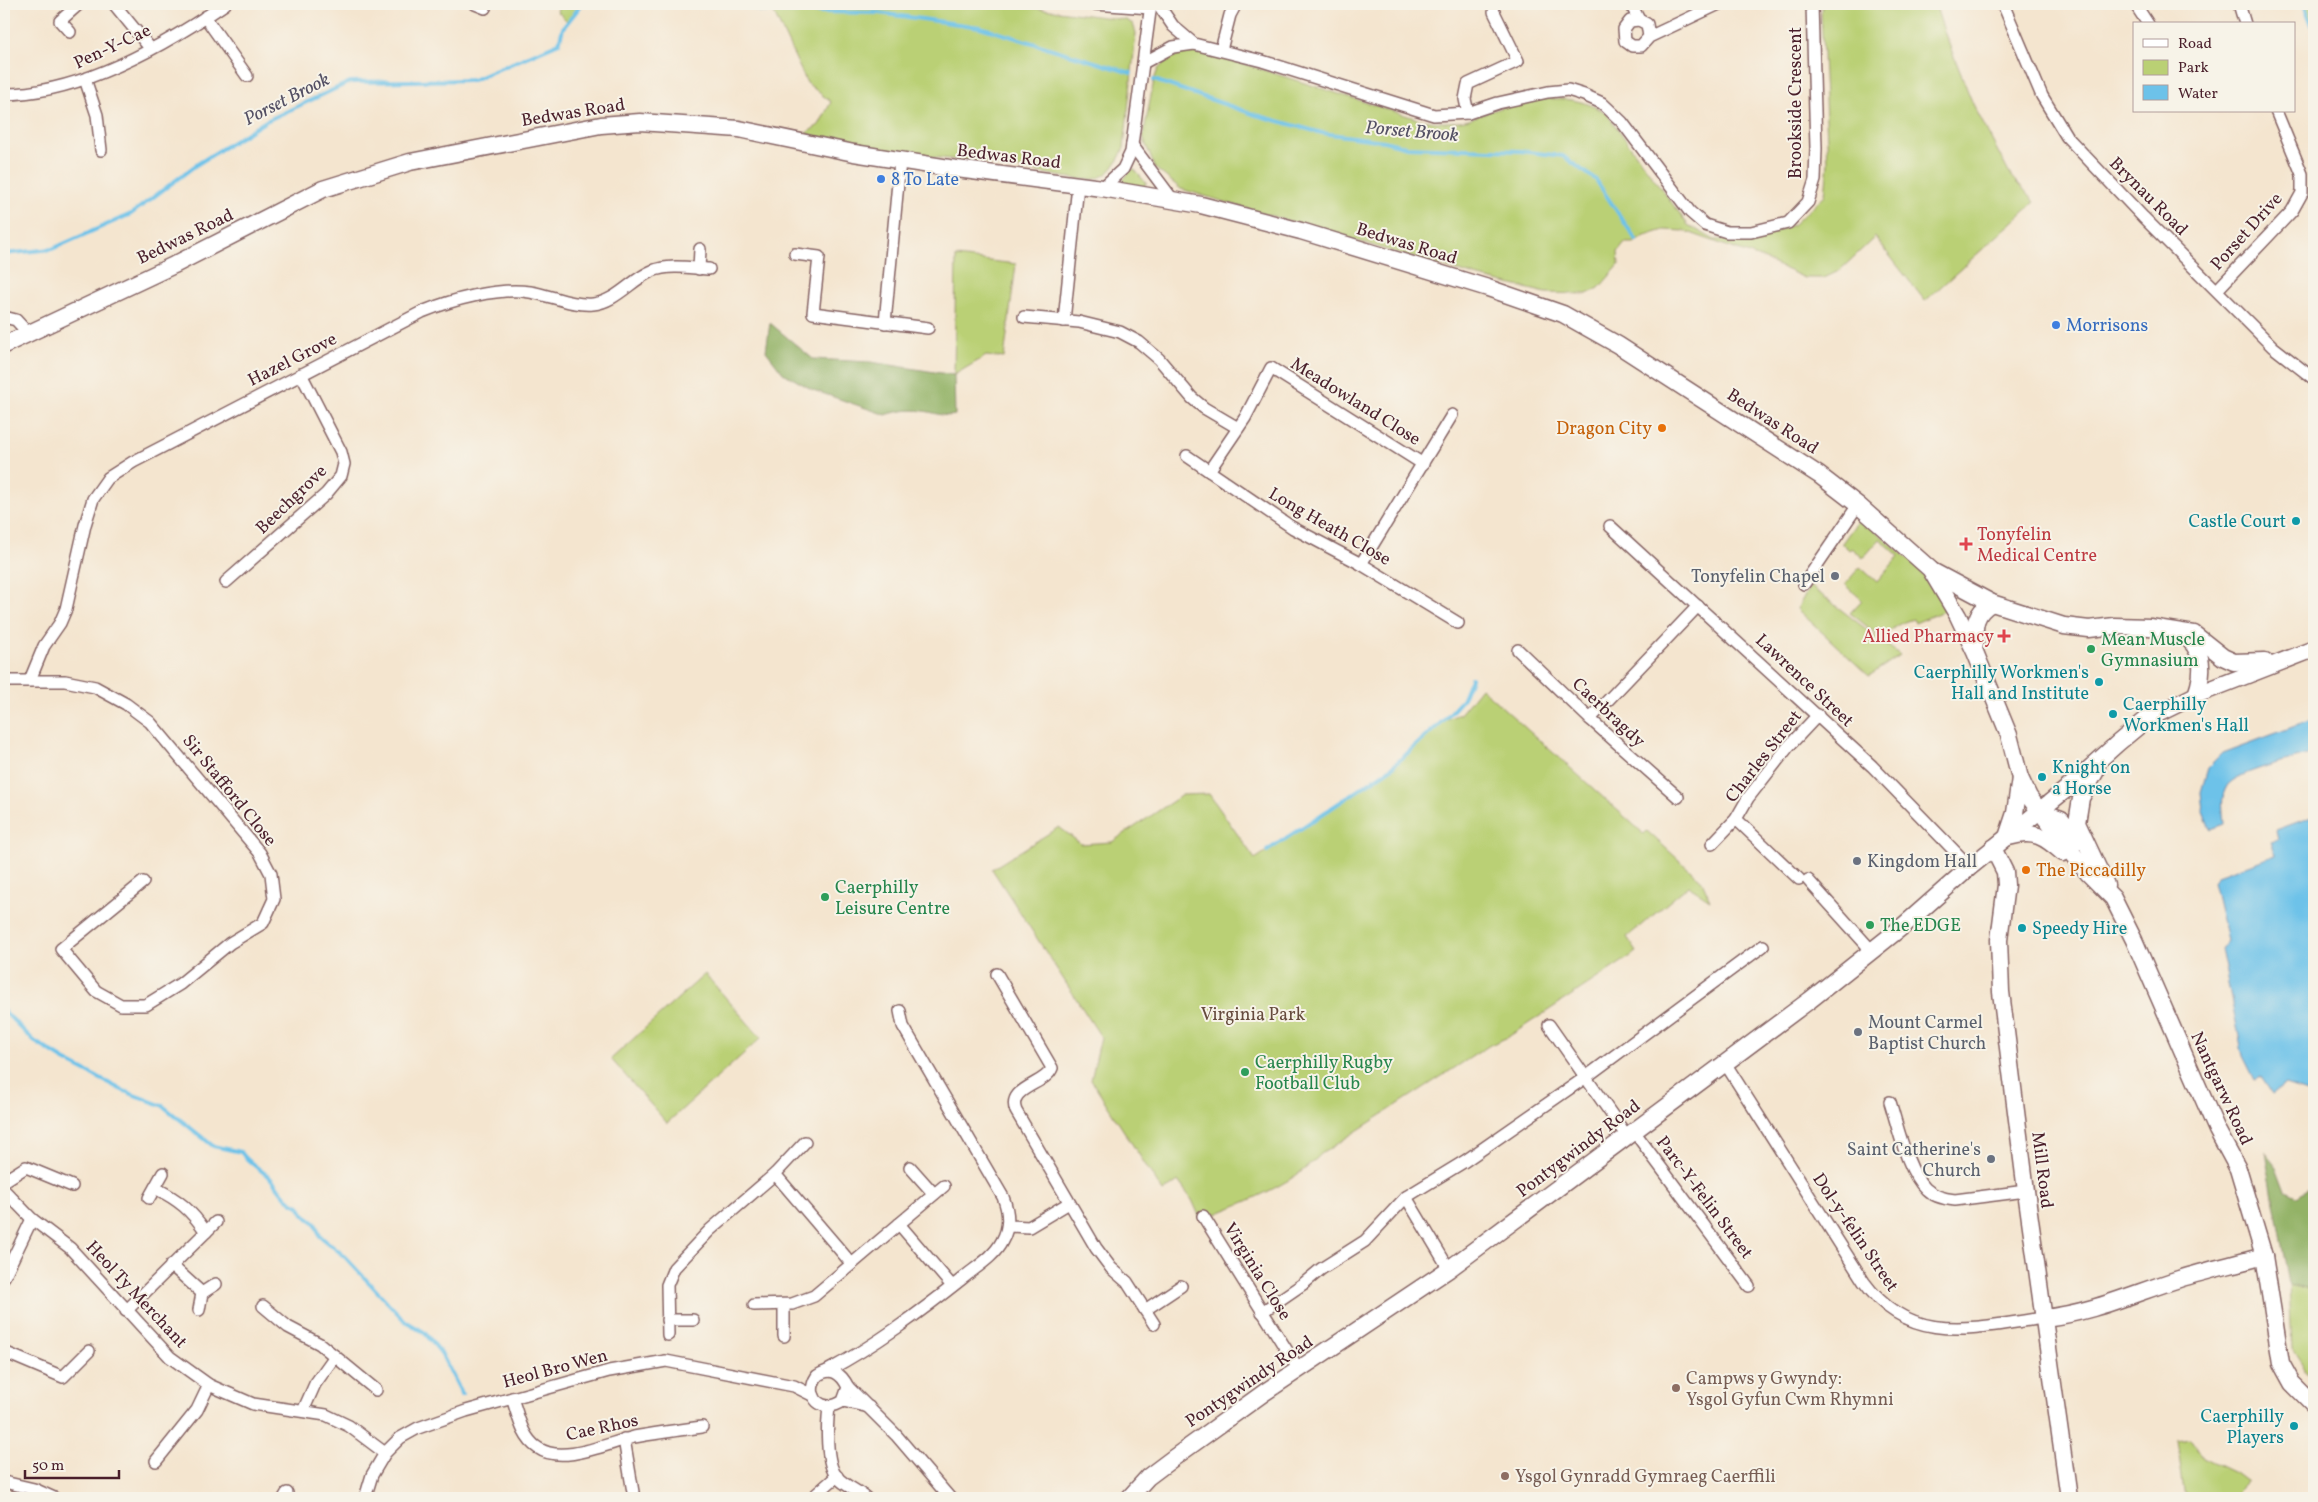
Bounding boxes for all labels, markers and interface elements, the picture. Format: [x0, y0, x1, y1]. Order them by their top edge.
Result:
street label: Pen-Y-Cae [70, 19, 155, 76]
legend [2133, 22, 2296, 112]
street label: Brookside Crescent [1784, 27, 1809, 179]
text: Road [2178, 34, 2212, 55]
text: Park [2178, 58, 2209, 79]
water label: Porset Brook [239, 67, 335, 133]
text: Water [2178, 84, 2218, 105]
street label: Bedwas Road [520, 93, 627, 134]
water label: Porset Brook [1364, 115, 1460, 149]
street label: Bedwas Road [955, 139, 1062, 176]
street label: Brynau Road [2103, 152, 2193, 242]
place label: 8 To Late [891, 168, 959, 193]
marker: 8 To Late [875, 173, 887, 185]
street label: Porset Drive [2205, 187, 2289, 277]
street label: Bedwas Road [133, 203, 238, 272]
street label: Bedwas Road [1353, 217, 1460, 272]
place label: Morrisons [2066, 314, 2148, 339]
marker: Morrisons [2050, 319, 2062, 331]
street label: Hazel Grove [244, 327, 342, 393]
street label: Meadowland Close [1285, 352, 1425, 452]
street label: Bedwas Road [1721, 383, 1823, 461]
place label: Dragon City [1556, 417, 1652, 442]
marker: Dragon City [1656, 422, 1668, 434]
street label: Beechgrove [251, 460, 333, 541]
street label: Long Heath Close [1263, 482, 1395, 573]
place label: Castle Court [2188, 510, 2286, 535]
marker: Castle Court [2290, 515, 2302, 527]
place label: Tonyfelin Medical Centre [1977, 523, 2097, 569]
marker: Tonyfelin Medical Centre [1959, 537, 1973, 551]
place label: Tonyfelin Chapel [1691, 565, 1825, 590]
marker: Tonyfelin Chapel [1829, 570, 1841, 582]
place label: Allied Pharmacy [1862, 625, 1994, 650]
place label: Mean Muscle Gymnasium [2101, 628, 2205, 674]
street label: Lawrence Street [1749, 629, 1859, 733]
marker: Allied Pharmacy [1998, 630, 2010, 642]
marker: Mean Muscle Gymnasium [2085, 643, 2097, 655]
place label: Caerphilly Workmen's Hall and Institute [1914, 661, 2089, 707]
street label: Caerbragdy [1566, 673, 1650, 754]
marker: Caerphilly Workmen's Hall and Institute [2093, 676, 2105, 688]
place label: Caerphilly Workmen's Hall [2123, 693, 2249, 739]
street label: Charles Street [1720, 705, 1808, 809]
marker: Caerphilly Workmen's Hall [2107, 708, 2119, 720]
street label: Sir Stafford Close [176, 730, 282, 852]
place label: Knight on a Horse [2052, 756, 2131, 802]
marker: Knight on a Horse [2036, 771, 2048, 783]
place label: Kingdom Hall [1867, 850, 1977, 875]
marker: Kingdom Hall [1851, 855, 1863, 867]
place label: The Piccadilly [2036, 859, 2146, 884]
marker: The Piccadilly [2020, 864, 2032, 876]
place label: Caerphilly Leisure Centre [835, 876, 950, 922]
marker: Caerphilly Leisure Centre [819, 891, 831, 903]
place label: The EDGE [1880, 914, 1961, 939]
place label: Speedy Hire [2032, 917, 2127, 942]
marker: The EDGE [1864, 919, 1876, 931]
marker: Speedy Hire [2016, 922, 2028, 934]
park label: Virginia Park [1201, 1003, 1305, 1028]
place label: Mount Carmel Baptist Church [1868, 1011, 1987, 1057]
marker: Mount Carmel Baptist Church [1852, 1026, 1864, 1038]
street label: Nantgarw Road [2183, 1028, 2258, 1150]
place label: Caerphilly Rugby Football Club [1255, 1051, 1393, 1097]
marker: Caerphilly Rugby Football Club [1239, 1066, 1251, 1078]
street label: Pontygwindy Road [1512, 1094, 1646, 1204]
street label: Mill Road [2024, 1130, 2059, 1210]
street label: Parc-Y-Felin Street [1649, 1131, 1758, 1265]
place label: Saint Catherine's Church [1847, 1138, 1981, 1184]
marker: Saint Catherine's Church [1985, 1153, 1997, 1165]
street label: Dol-y-felin Street [1806, 1168, 1904, 1297]
street label: Virginia Close [1217, 1218, 1297, 1325]
street label: Heol Ty Merchant [79, 1236, 193, 1354]
street label: Pontygwindy Road [1181, 1330, 1319, 1434]
street label: Heol Bro Wen [500, 1343, 611, 1395]
place label: Campws y Gwyndy: Ysgol Gyfun Cwm Rhymni [1686, 1367, 1894, 1413]
marker: Campws y Gwyndy: Ysgol Gyfun Cwm Rhymni [1670, 1382, 1682, 1394]
place label: Caerphilly Players [2200, 1405, 2284, 1451]
street label: Cae Rhos [564, 1409, 641, 1448]
marker: Caerphilly Players [2288, 1420, 2300, 1432]
scale bar [25, 1447, 119, 1479]
text: 50 m [32, 1456, 64, 1477]
place label: Ysgol Gynradd Gymraeg Caerffili [1515, 1465, 1776, 1490]
marker: Ysgol Gynradd Gymraeg Caerffili [1499, 1470, 1511, 1482]

